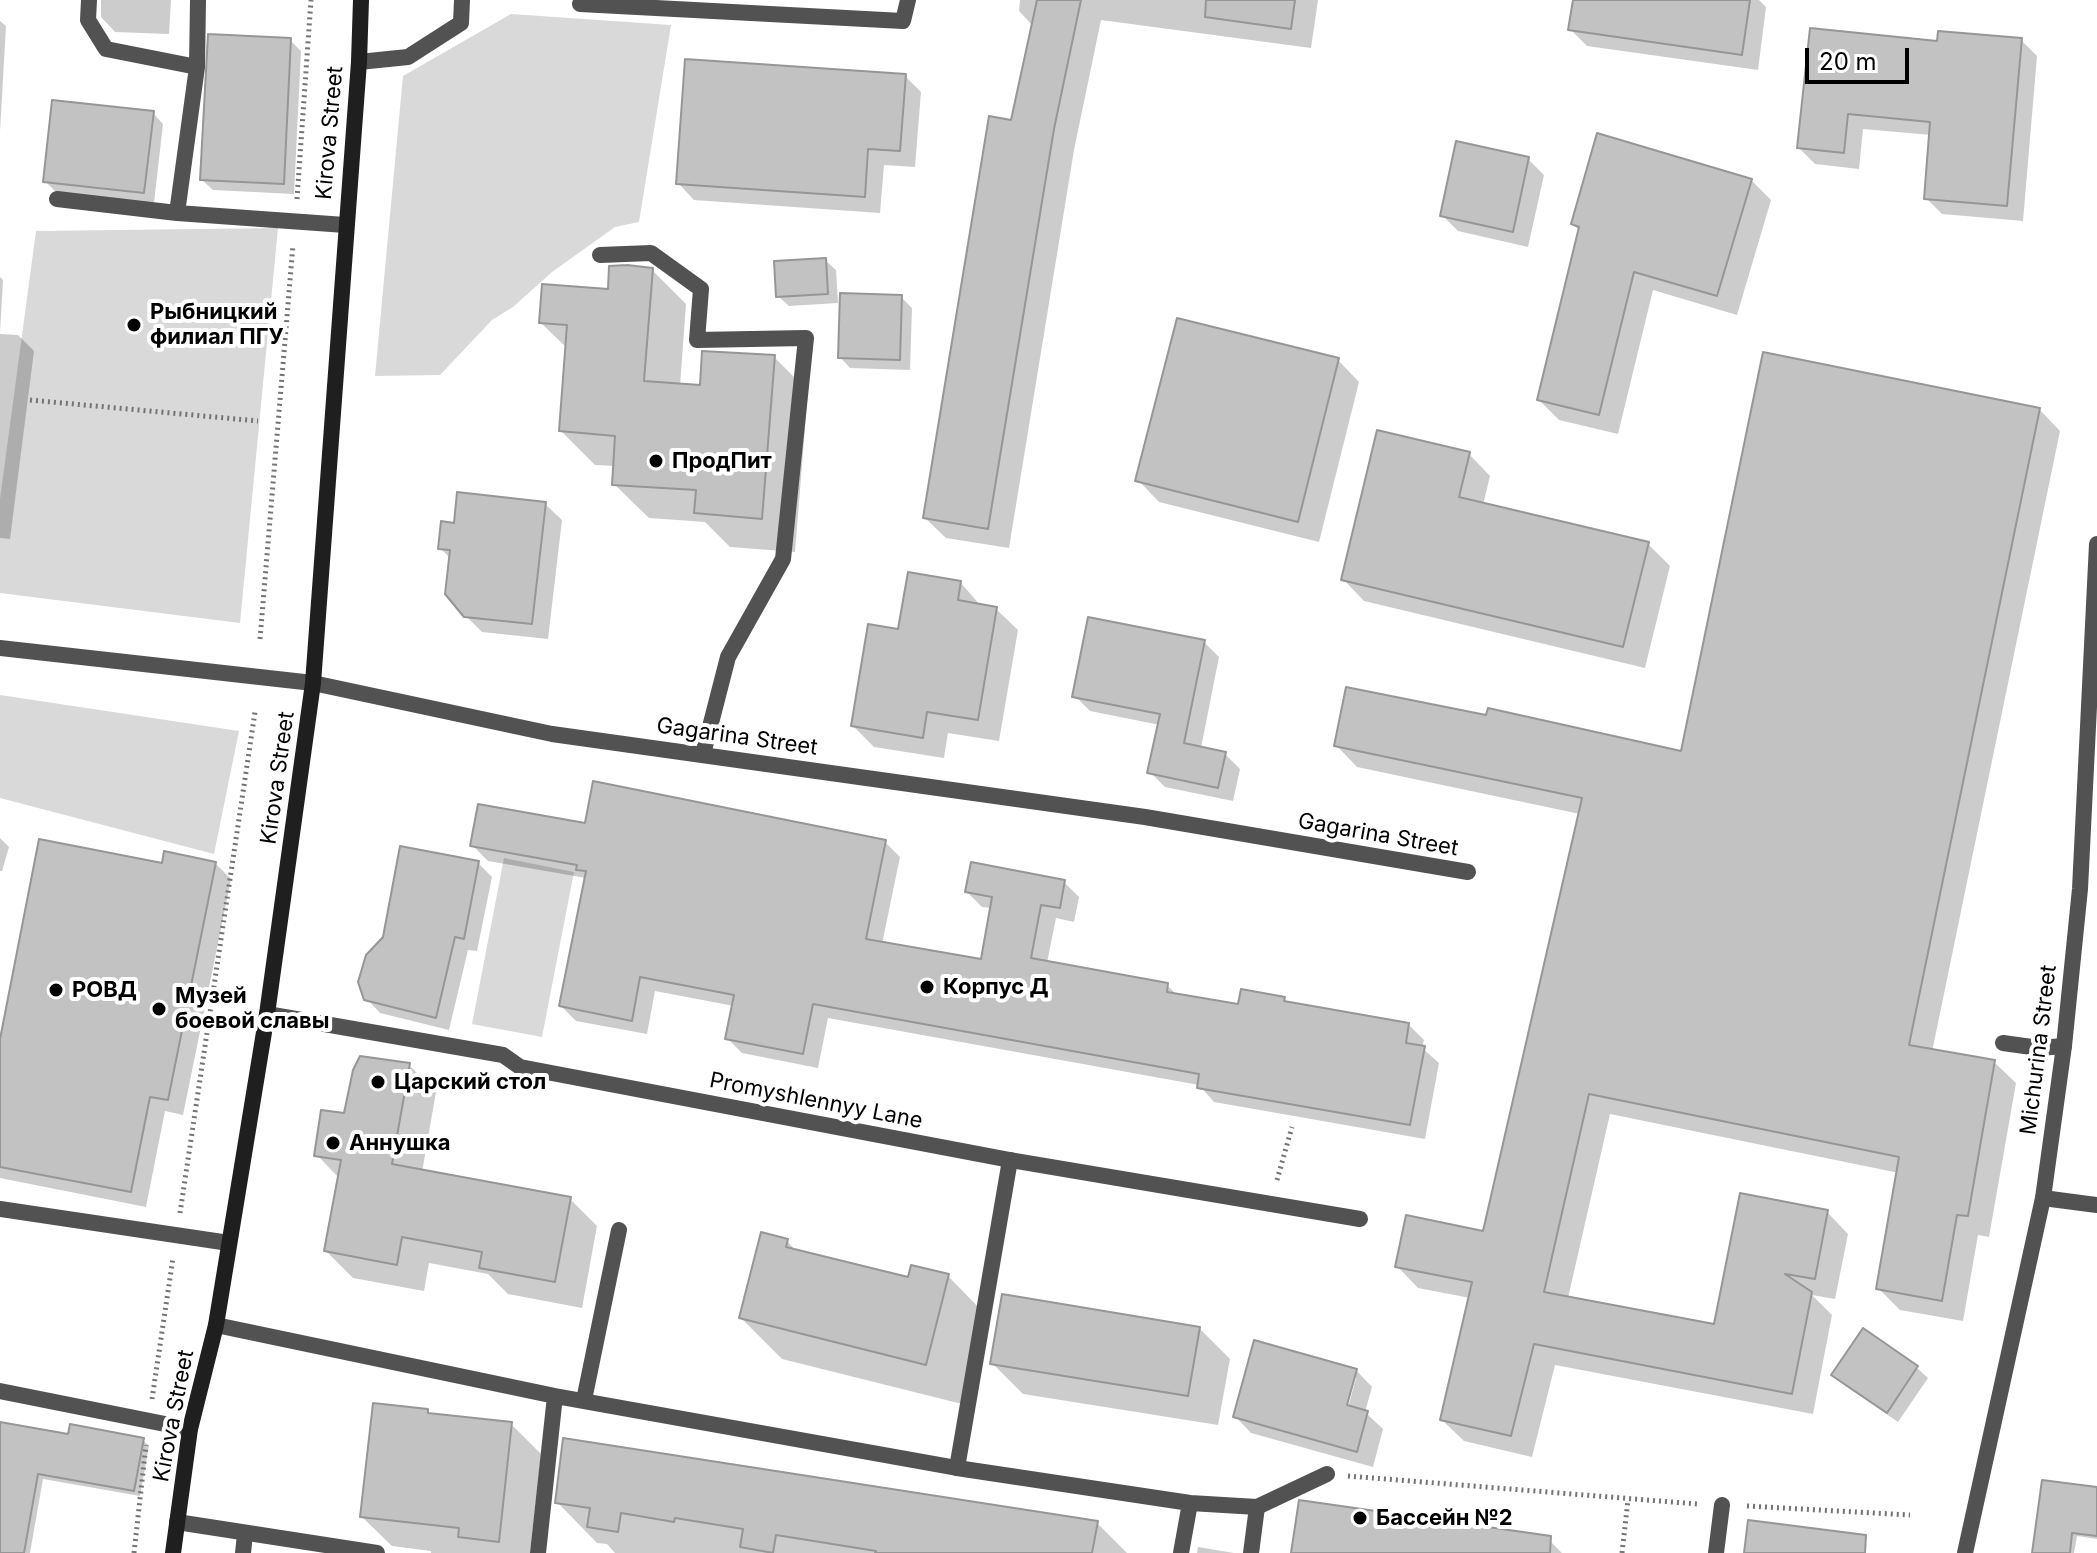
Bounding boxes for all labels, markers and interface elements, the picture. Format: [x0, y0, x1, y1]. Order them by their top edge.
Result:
scale bar [1809, 32, 1913, 82]
text: 20 m [1819, 47, 1877, 76]
street label: Kirova Street [311, 65, 349, 201]
place label: Рыбницкий филиал ПГУ [150, 299, 284, 350]
marker: Рыбницкий филиал ПГУ [125, 316, 143, 334]
place label: ПродПит [672, 448, 772, 474]
marker: ПродПит [647, 452, 665, 470]
street label: Kirova Street [256, 710, 300, 846]
street label: Gagarina Street [655, 713, 819, 761]
street label: Gagarina Street [1296, 808, 1460, 862]
street label: Michurina Street [2015, 963, 2063, 1137]
place label: Корпус Д [943, 974, 1049, 1000]
place label: РОВД [72, 977, 137, 1003]
marker: Корпус Д [918, 978, 936, 996]
marker: РОВД [47, 981, 65, 999]
place label: Музей боевой славы [175, 983, 330, 1034]
marker: Музей боевой славы [150, 1000, 168, 1018]
street label: Promyshlennyy Lane [707, 1067, 925, 1135]
place label: Царский стол [394, 1069, 546, 1095]
marker: Царский стол [369, 1073, 387, 1091]
place label: Аннушка [349, 1130, 451, 1156]
marker: Аннушка [324, 1134, 342, 1152]
street label: Kirova Street [148, 1348, 200, 1484]
place label: Бассейн №2 [1376, 1505, 1513, 1531]
marker: Бассейн №2 [1351, 1509, 1369, 1527]

